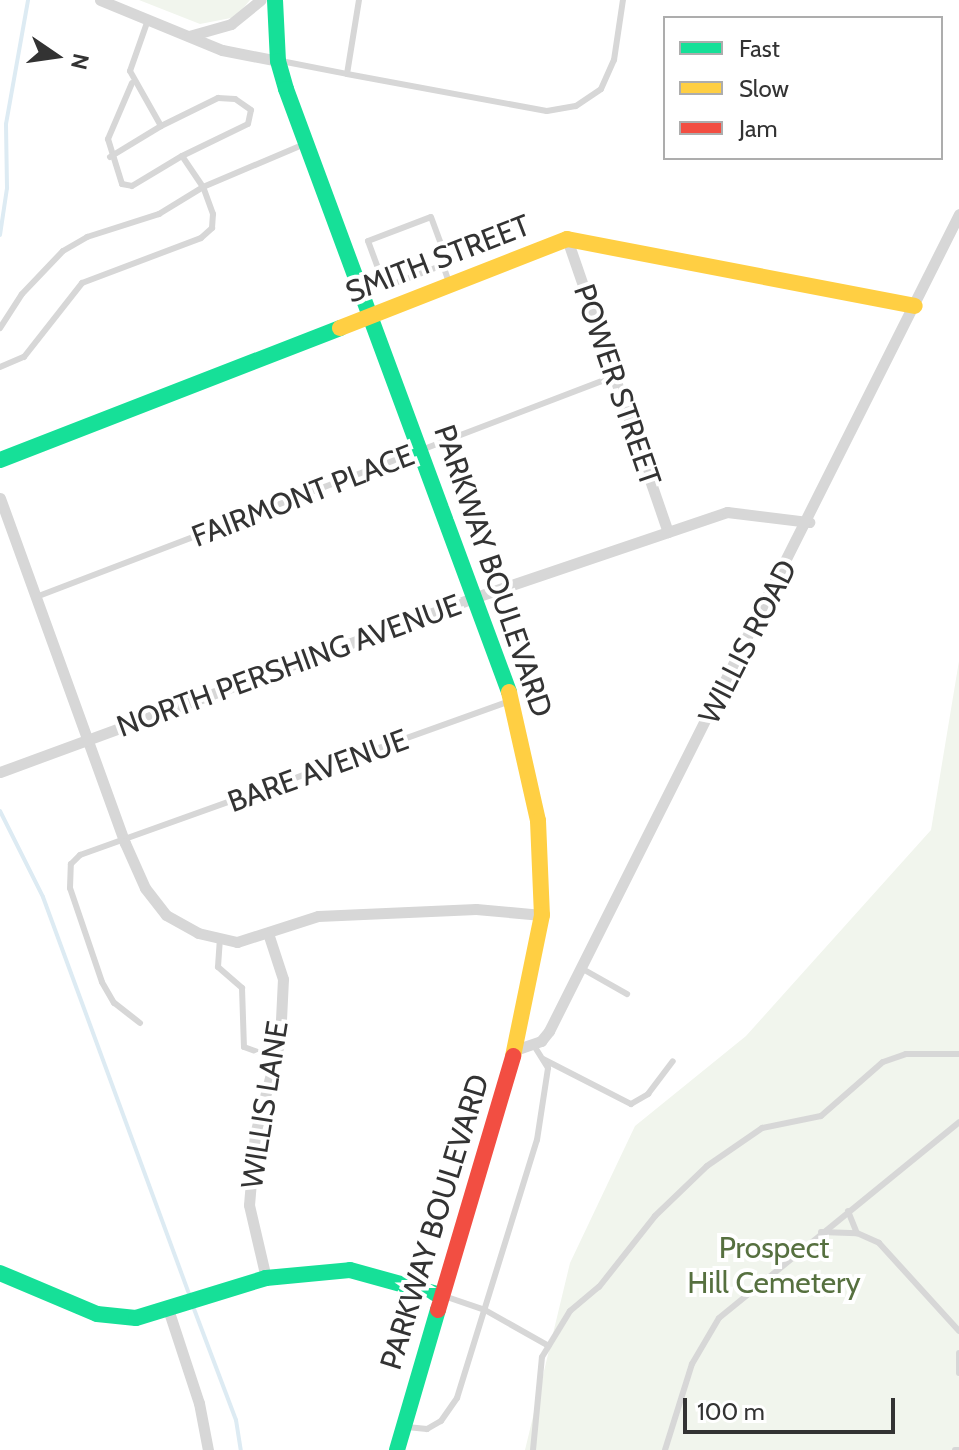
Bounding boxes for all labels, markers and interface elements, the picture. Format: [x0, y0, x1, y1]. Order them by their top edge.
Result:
north arrow [16, 16, 96, 96]
legend [663, 16, 943, 160]
text: Fast [739, 34, 780, 63]
text: N [65, 51, 95, 72]
text: Slow [739, 74, 789, 103]
text: Jam [739, 114, 777, 143]
street label: SMITH STREET [341, 207, 535, 311]
street label: POWER STREET [566, 280, 668, 490]
street label: PARKWAY BOULEVARD [426, 420, 560, 722]
street label: FAIRMONT PLACE [187, 437, 419, 555]
street label: WILLIS ROAD [691, 554, 805, 730]
street label: NORTH PERSHING AVENUE [112, 587, 466, 745]
street label: BARE AVENUE [223, 722, 413, 820]
street label: WILLIS LANE [234, 1019, 296, 1191]
street label: PARKWAY BOULEVARD [373, 1070, 497, 1374]
park label: Prospect Hill Cemetery [687, 1230, 861, 1300]
scale bar [687, 1382, 899, 1432]
text: 100 m [697, 1397, 765, 1426]

